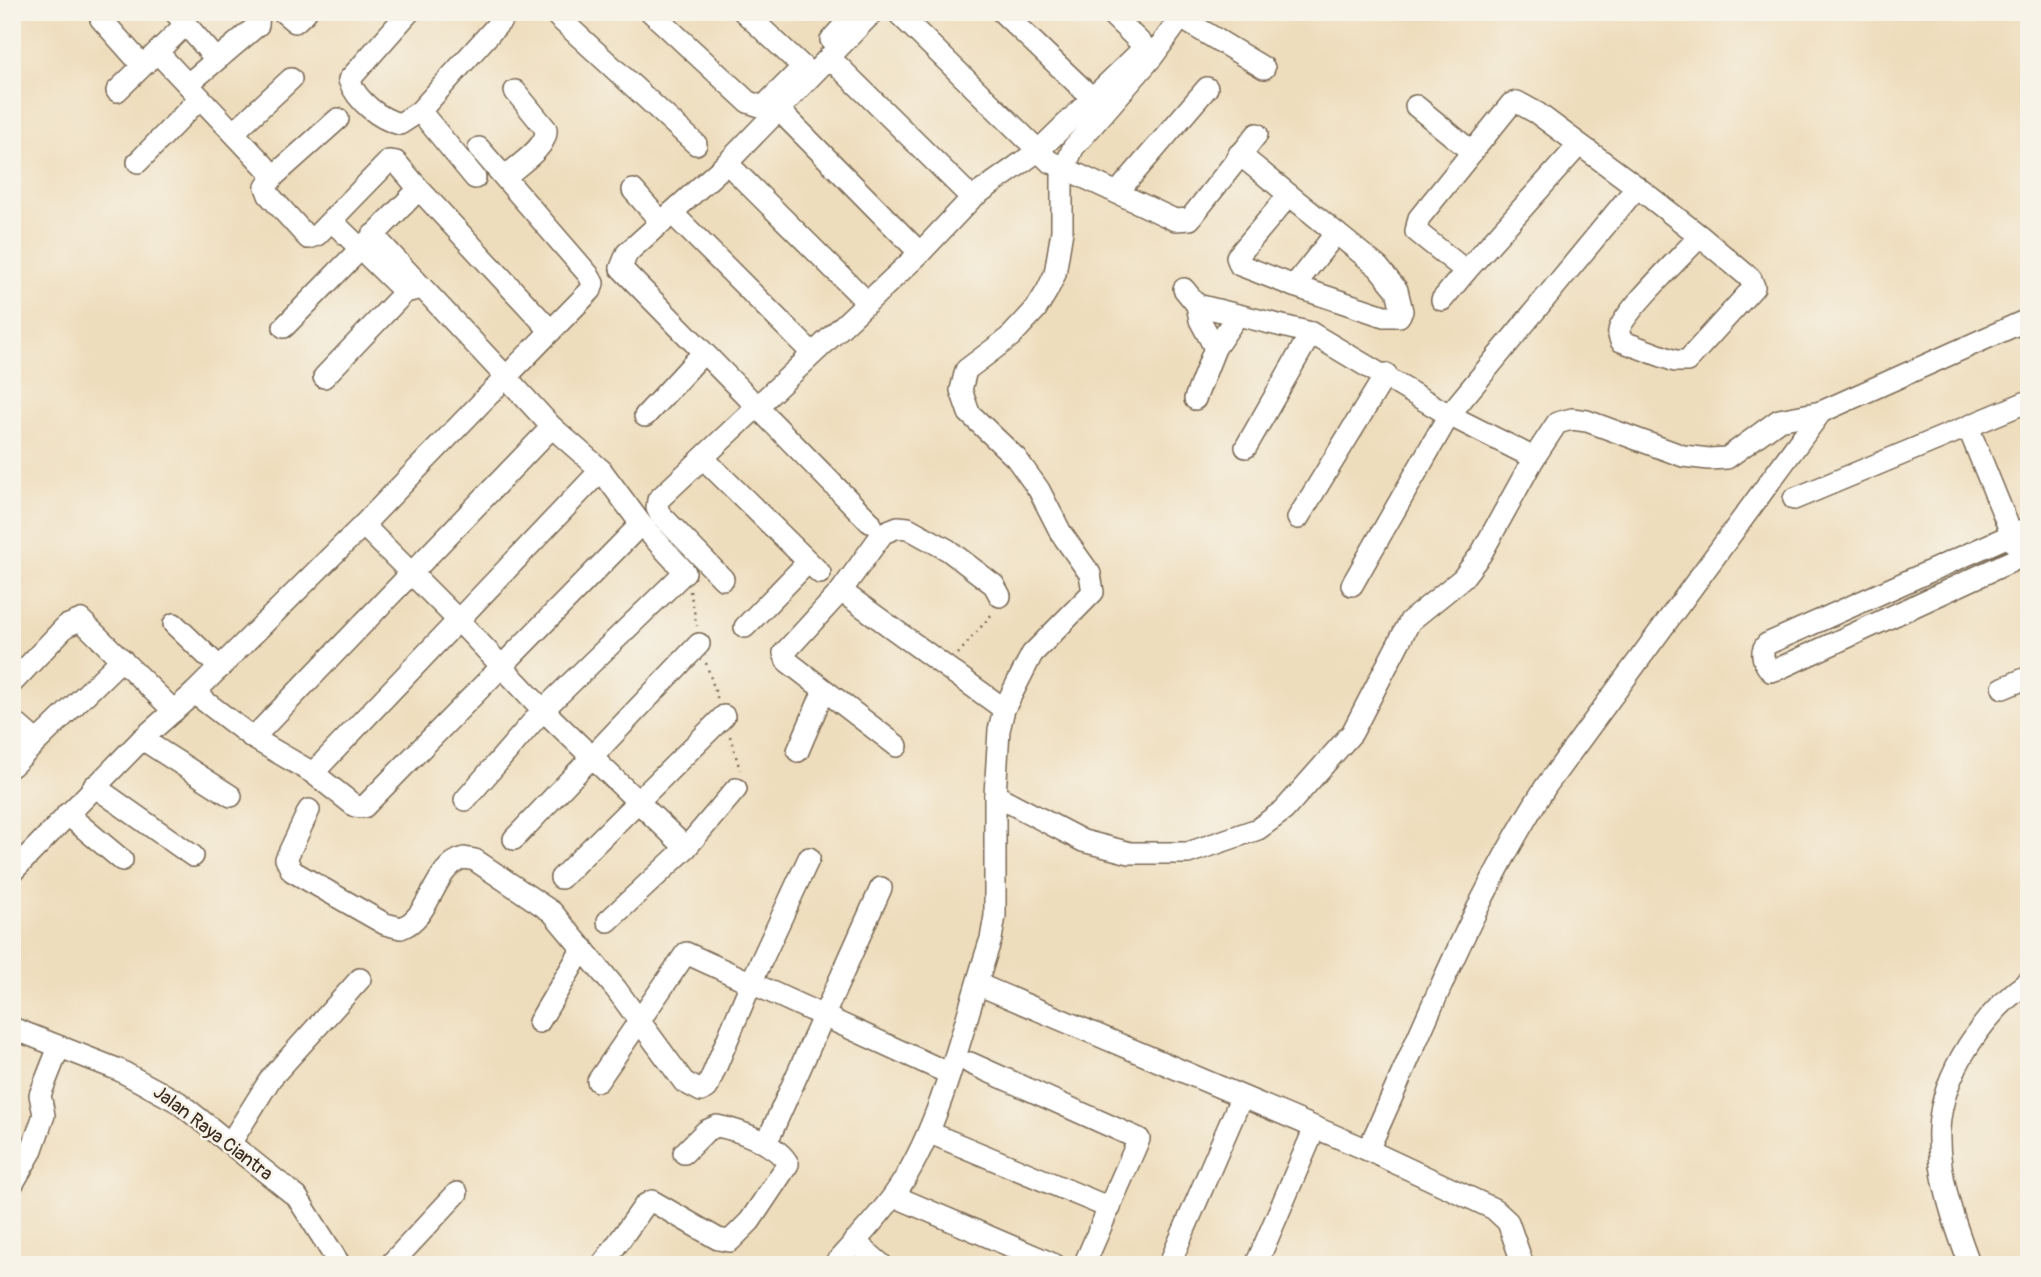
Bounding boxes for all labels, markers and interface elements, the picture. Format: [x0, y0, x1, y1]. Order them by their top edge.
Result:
street label: Jalan Raya Ciantra [148, 1080, 278, 1186]

